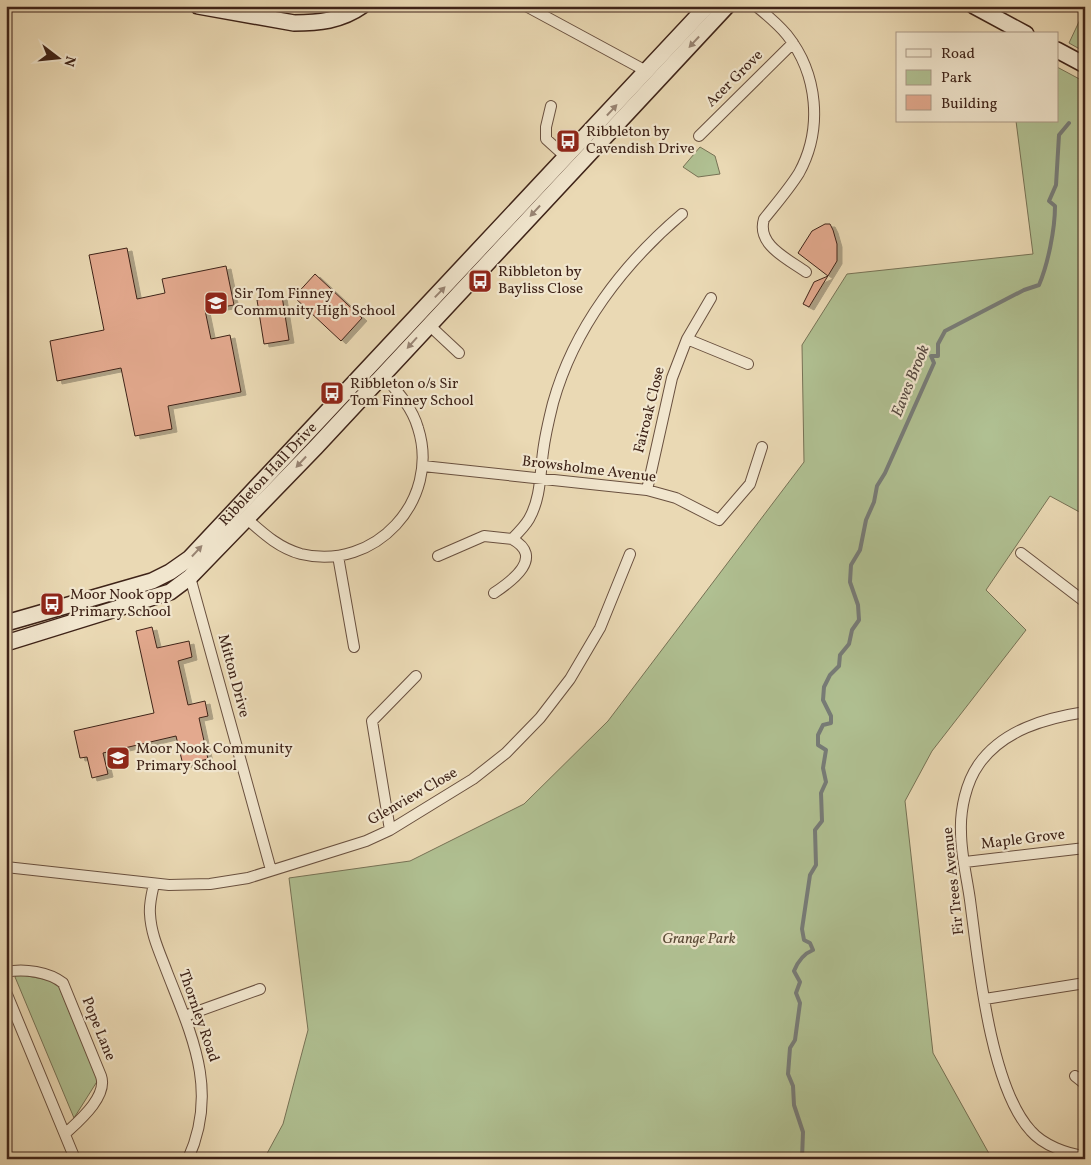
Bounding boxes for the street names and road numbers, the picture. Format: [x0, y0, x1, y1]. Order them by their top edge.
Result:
street label: Acer Grove [702, 46, 768, 112]
street label: Fairoak Close [629, 365, 671, 455]
street label: Ribbleton Hall Drive [214, 418, 322, 531]
street label: Browsholme Avenue [521, 451, 657, 489]
street label: Mitton Drive [212, 632, 254, 720]
street label: Glenview Close [364, 763, 462, 831]
street label: Maple Grove [980, 824, 1066, 856]
street label: Fir Trees Avenue [938, 826, 970, 936]
street label: Thornley Road [172, 967, 224, 1065]
street label: Pope Lane [76, 994, 120, 1064]

